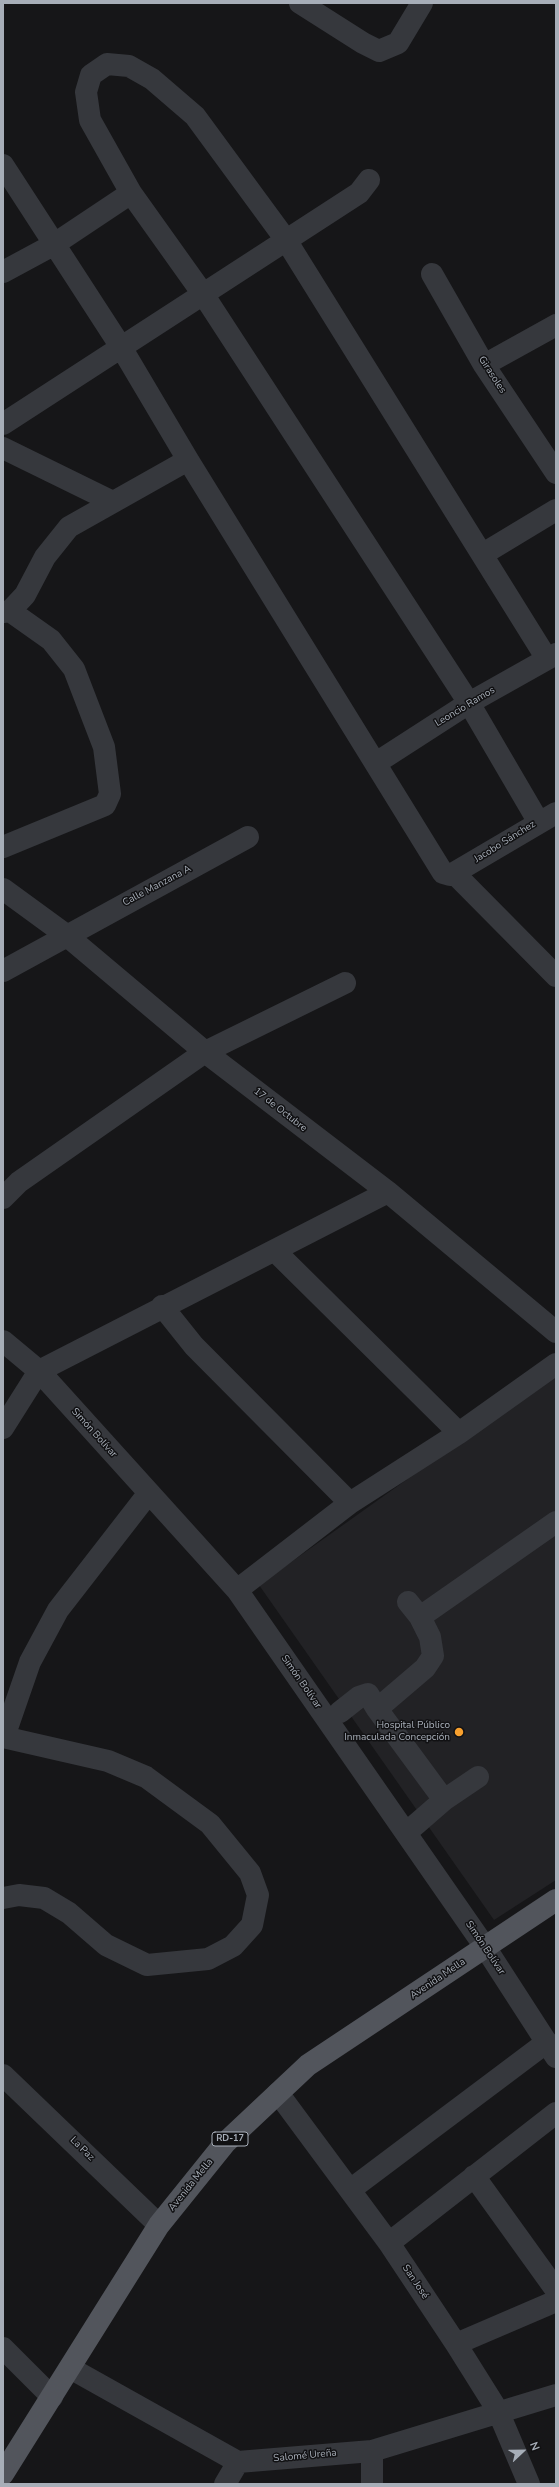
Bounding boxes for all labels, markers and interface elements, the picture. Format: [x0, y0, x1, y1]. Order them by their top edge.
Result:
street label: Girasoles [476, 354, 508, 396]
street label: Leoncio Ramos [433, 684, 497, 730]
street label: Jacobo Sánchez [472, 818, 538, 866]
street label: Calle Manzana A [121, 863, 193, 909]
street label: 17 de Octubre [251, 1085, 309, 1135]
street label: Simón Bolívar [69, 1406, 119, 1460]
street label: Simón Bolívar [278, 1653, 324, 1711]
place label: Hospital Público Inmaculada Concepción [344, 1720, 450, 1744]
marker: Hospital Público Inmaculada Concepción [453, 1726, 465, 1738]
street label: Simón Bolívar [463, 1919, 507, 1977]
street label: Avenida Mella [408, 1956, 468, 2002]
road number: RD-17 [212, 2132, 248, 2146]
street label: La Paz [67, 2135, 97, 2163]
street label: Avenida Mella [166, 2156, 216, 2214]
street label: San José [399, 2263, 431, 2301]
north arrow [503, 2431, 543, 2471]
text: N [526, 2440, 543, 2453]
street label: Salomé Ureña [273, 2447, 337, 2465]

